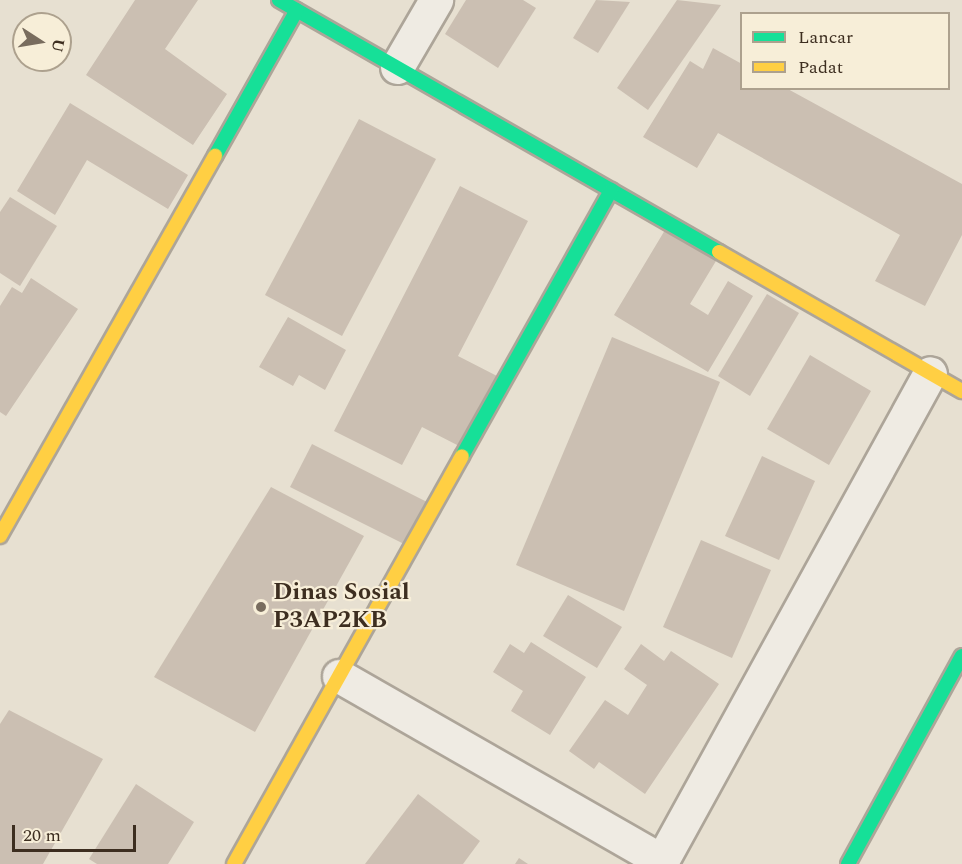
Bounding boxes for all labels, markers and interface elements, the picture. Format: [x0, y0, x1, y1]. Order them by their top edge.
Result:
north arrow [12, 12, 72, 72]
legend [740, 12, 950, 90]
text: Lancar [798, 24, 853, 51]
text: U [45, 36, 71, 54]
text: Padat [798, 54, 843, 81]
place label: Dinas Sosial P3AP2KB [273, 579, 410, 635]
marker: Dinas Sosial P3AP2KB [254, 600, 268, 614]
scale bar [15, 813, 140, 851]
text: 20 m [23, 822, 61, 849]

